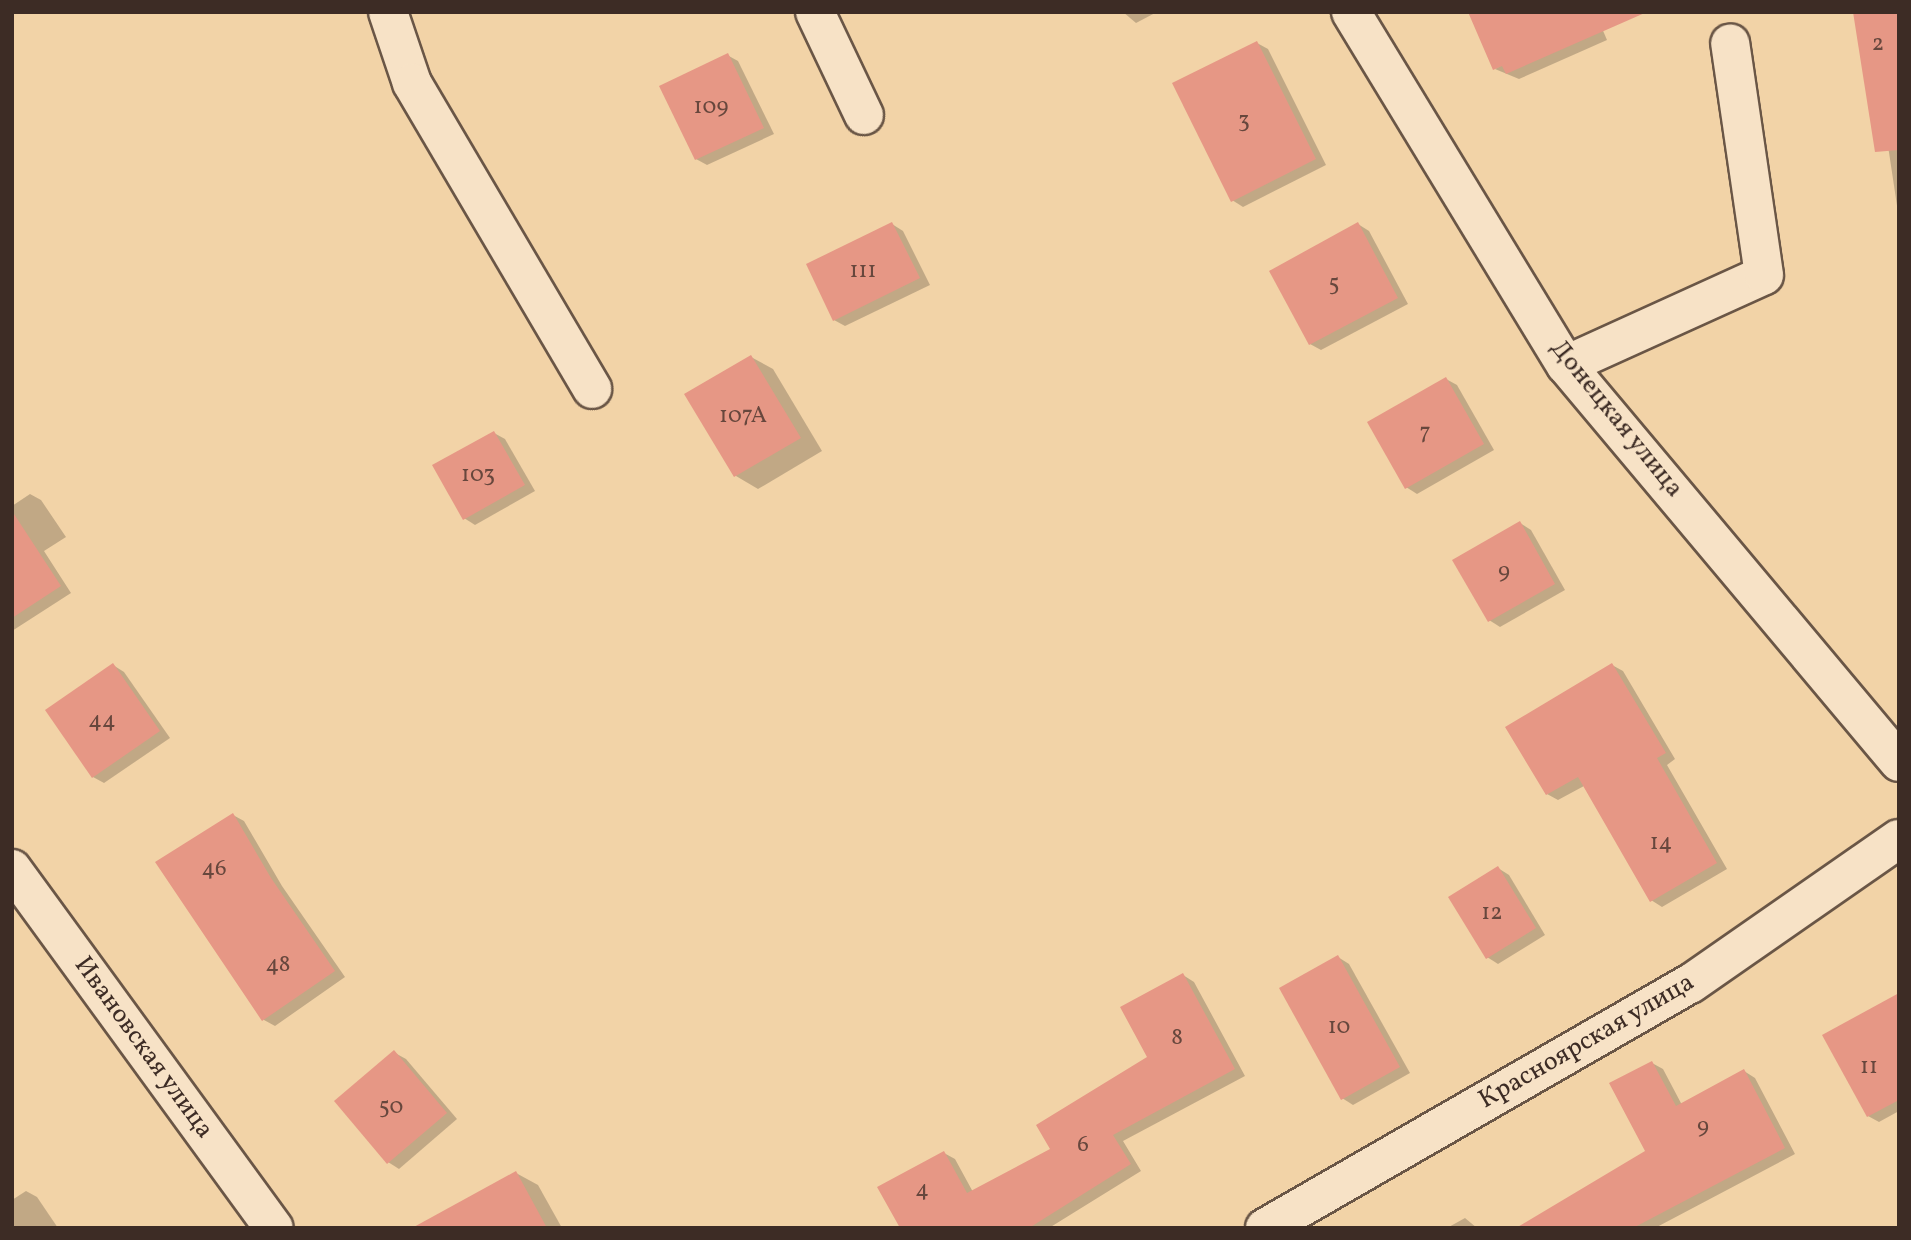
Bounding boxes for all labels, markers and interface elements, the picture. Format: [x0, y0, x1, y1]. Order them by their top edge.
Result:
house number: 2 [1872, 30, 1884, 58]
house number: 109 [694, 93, 728, 121]
house number: 3 [1238, 107, 1250, 135]
house number: 111 [850, 257, 876, 285]
house number: 5 [1328, 270, 1340, 298]
street label: Донецкая улица [1543, 333, 1689, 505]
house number: 107А [719, 402, 767, 430]
house number: 7 [1419, 419, 1431, 447]
house number: 103 [461, 461, 495, 489]
house number: 9 [1498, 558, 1510, 586]
house number: 44 [88, 707, 116, 735]
house number: 14 [1650, 829, 1672, 857]
house number: 46 [201, 855, 227, 883]
house number: 12 [1481, 899, 1503, 927]
street label: Ивановская улица [66, 951, 220, 1145]
house number: 48 [266, 951, 290, 979]
street label: Красноярская улица [1473, 967, 1701, 1117]
house number: 10 [1328, 1013, 1350, 1041]
house number: 8 [1171, 1024, 1183, 1052]
house number: 11 [1860, 1053, 1878, 1081]
house number: 50 [379, 1093, 403, 1121]
house number: 9 [1697, 1113, 1709, 1141]
house number: 6 [1077, 1131, 1089, 1159]
house number: 4 [915, 1176, 929, 1204]

